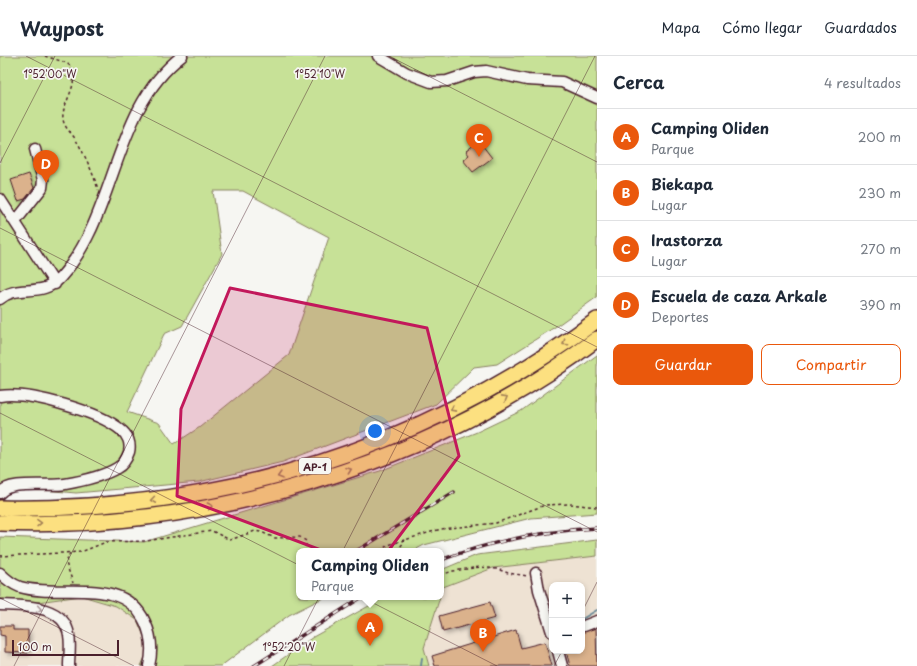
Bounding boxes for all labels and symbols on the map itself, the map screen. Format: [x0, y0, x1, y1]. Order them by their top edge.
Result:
text: 1°52'00"W [24, 66, 77, 81]
text: 1°52'10"W [295, 66, 346, 81]
pin: C [466, 124, 492, 157]
pin: D [33, 150, 59, 183]
one-way arrow [562, 338, 569, 346]
one-way arrow [501, 395, 508, 403]
one-way arrow [450, 404, 457, 411]
your location [365, 421, 385, 441]
road number: AP-1 [299, 458, 331, 474]
one-way arrow [345, 466, 352, 475]
one-way arrow [277, 471, 283, 479]
one-way arrow [150, 495, 156, 504]
one-way arrow [207, 503, 213, 511]
one-way arrow [36, 519, 42, 527]
one-way arrow [36, 604, 42, 613]
pin: A [357, 613, 383, 646]
pin: B [470, 619, 496, 652]
scale bar [12, 638, 119, 657]
text: 1°52'20"W [263, 639, 316, 654]

